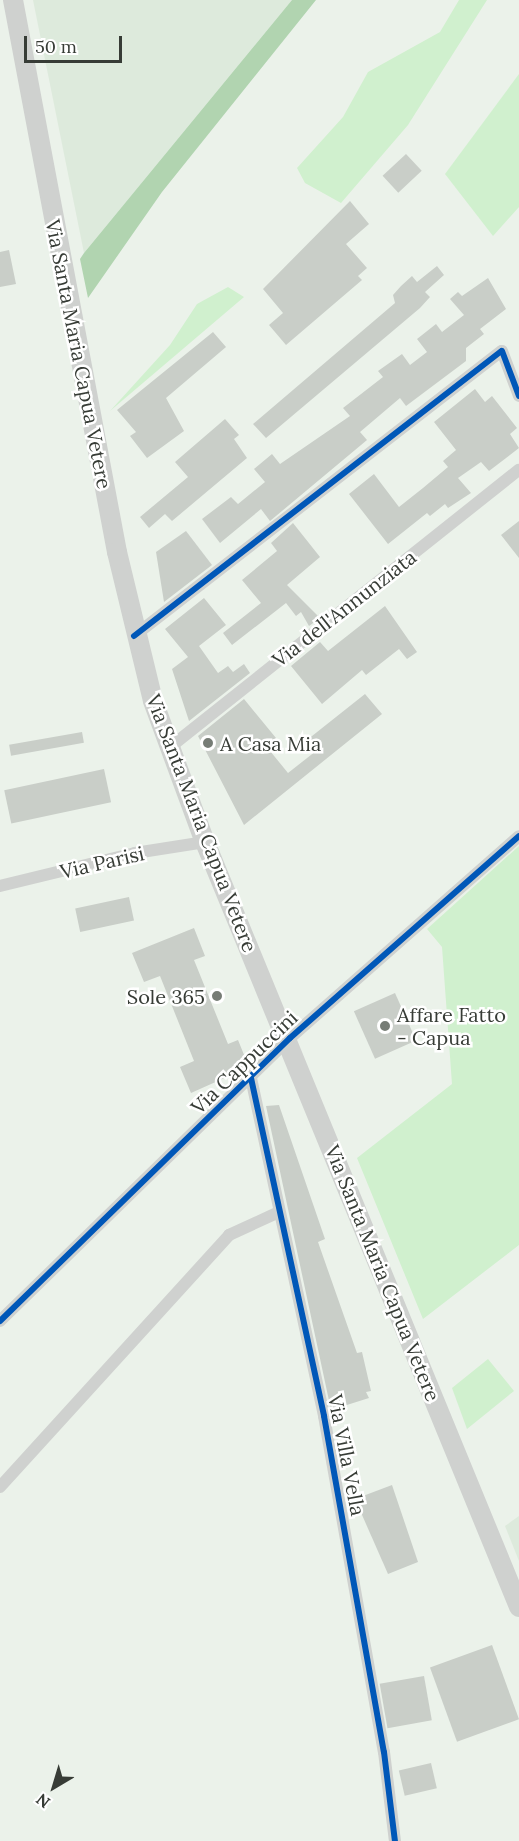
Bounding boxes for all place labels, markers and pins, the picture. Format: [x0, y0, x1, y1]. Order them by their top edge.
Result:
place label: A Casa Mia [220, 731, 321, 755]
marker: A Casa Mia [201, 736, 215, 750]
place label: Sole 365 [127, 984, 205, 1008]
marker: Sole 365 [210, 989, 224, 1003]
place label: Affare Fatto - Capua [397, 1002, 506, 1049]
marker: Affare Fatto - Capua [378, 1019, 392, 1033]

